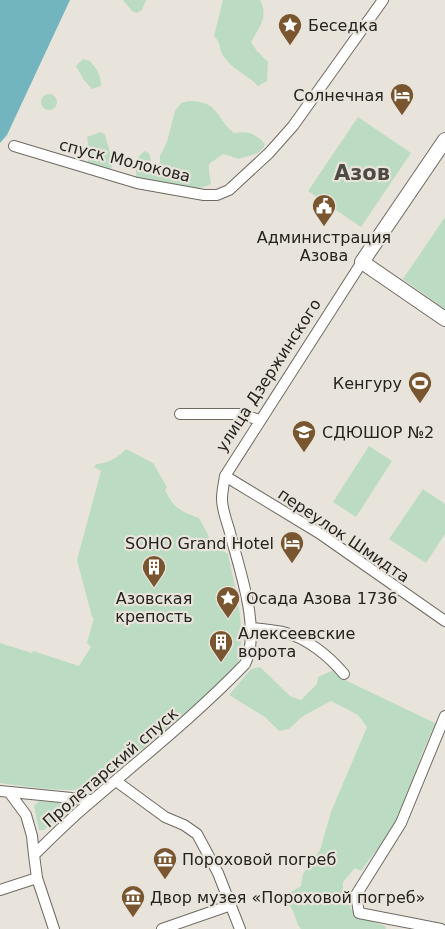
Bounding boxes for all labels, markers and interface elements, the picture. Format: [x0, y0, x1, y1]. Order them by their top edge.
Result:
place icon: Беседка [277, 12, 303, 46]
place label: Беседка [308, 16, 378, 35]
hotel icon: Солнечная [389, 82, 415, 116]
place label: Солнечная [293, 86, 384, 105]
street label: спуск Молокова [57, 135, 192, 186]
district label: Азов [334, 161, 390, 185]
public building icon: Администрация Азова [311, 193, 337, 227]
place label: Администрация Азова [257, 228, 391, 265]
street label: улица Дзержинского [212, 295, 325, 455]
sports icon: Кенгуру [407, 370, 433, 404]
place label: Кенгуру [333, 374, 402, 393]
school or university icon: СДЮШОР №2 [291, 419, 317, 453]
place label: СДЮШОР №2 [322, 423, 434, 442]
street label: переулок Шмидта [274, 484, 413, 586]
hotel icon: SOHO Grand Hotel [279, 530, 305, 564]
place label: SOHO Grand Hotel [125, 534, 274, 553]
building icon: Азовская крепость [141, 554, 167, 588]
place icon: Осада Азова 1736 [215, 585, 241, 619]
place label: Азовская крепость [115, 589, 193, 626]
place label: Осада Азова 1736 [246, 589, 397, 608]
place label: Алексеевские ворота [238, 624, 355, 661]
building icon: Алексеевские ворота [208, 629, 234, 663]
street label: Пролетарский спуск [39, 703, 182, 831]
museum icon: Пороховой погреб [152, 846, 178, 880]
place label: Пороховой погреб [182, 850, 336, 869]
museum icon: Двор музея «Пороховой погреб» [120, 884, 146, 918]
place label: Двор музея «Пороховой погреб» [150, 888, 425, 907]

